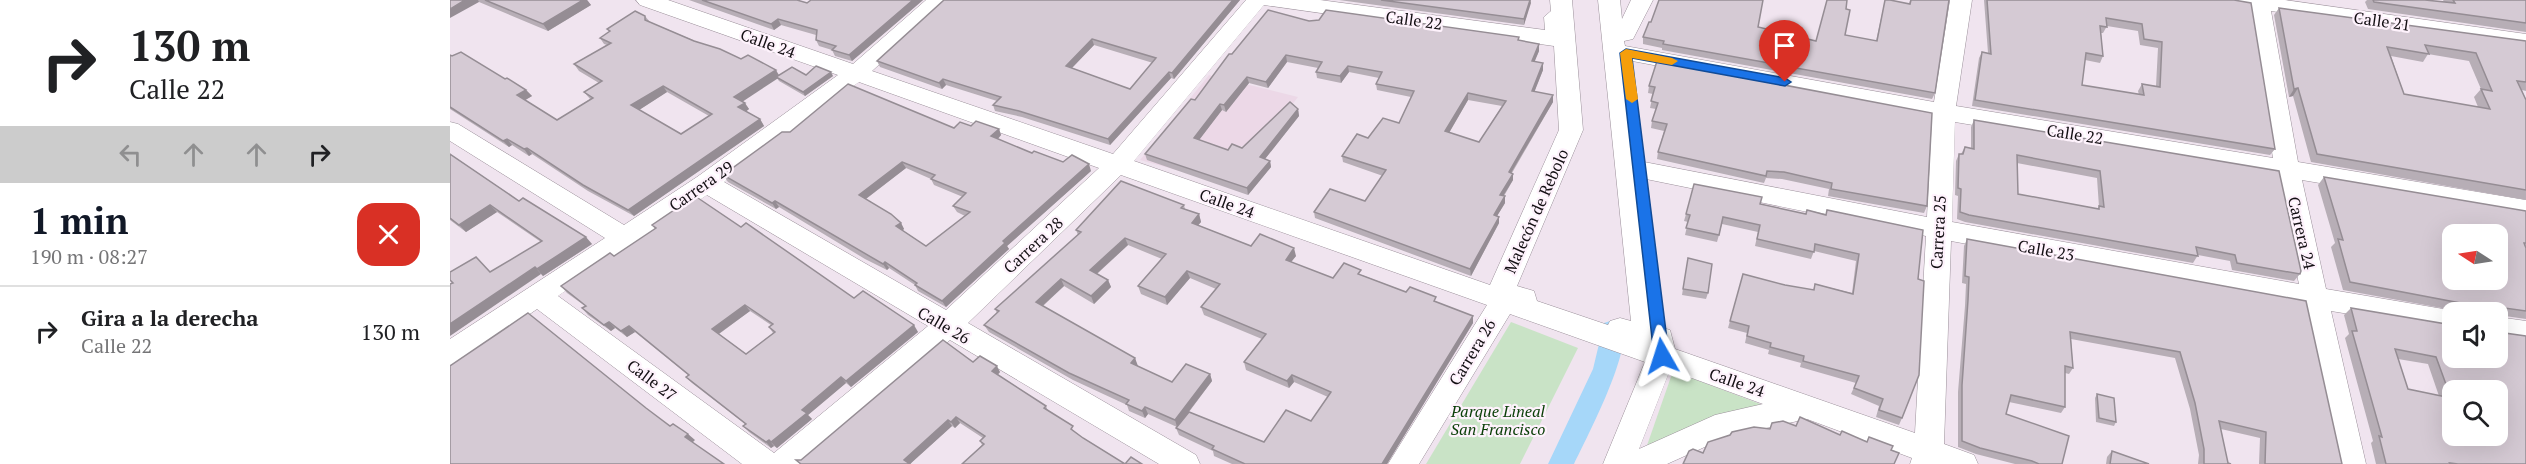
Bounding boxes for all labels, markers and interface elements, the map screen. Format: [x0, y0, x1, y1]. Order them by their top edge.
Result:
street label: Calle 22 [1384, 5, 1444, 35]
street label: Calle 21 [2352, 6, 2412, 36]
text: 130 m [129, 17, 250, 73]
pin [1759, 20, 1810, 82]
street label: Calle 24 [737, 23, 799, 63]
icon: right [30, 24, 108, 102]
icon: arrive [1768, 29, 1801, 62]
text: Calle 22 [129, 71, 225, 107]
street label: Calle 22 [2045, 119, 2105, 149]
icon: left [114, 138, 147, 171]
icon: ahead [177, 138, 210, 171]
icon: ahead [240, 138, 273, 171]
icon: right [303, 138, 336, 171]
street label: Malecón de Rebolo [1499, 145, 1573, 277]
street label: Carrera 29 [664, 156, 738, 216]
street label: Calle 24 [1196, 183, 1258, 223]
street label: Carrera 25 [1925, 195, 1951, 269]
street label: Carrera 24 [2283, 195, 2321, 272]
text: 1 min [30, 197, 128, 244]
button: close [357, 203, 420, 266]
street label: Carrera 28 [998, 212, 1068, 278]
north arrow [2442, 224, 2508, 290]
map controls [2442, 224, 2508, 446]
street label: Calle 23 [2016, 234, 2076, 266]
text: 190 m · 08:27 [30, 243, 148, 270]
street label: Calle 26 [914, 301, 975, 349]
button: sound [2442, 302, 2508, 368]
text: Gira a la derecha [81, 303, 259, 332]
street label: Carrera 26 [1444, 314, 1501, 389]
icon: right [30, 315, 63, 348]
text: 130 m [360, 317, 420, 346]
position arrow [1630, 324, 1694, 388]
text: Calle 22 [81, 332, 152, 359]
street label: Calle 27 [623, 354, 681, 406]
street label: Calle 24 [1706, 362, 1768, 402]
button: search [2442, 380, 2508, 446]
park label: Parque Lineal San Francisco [1450, 400, 1546, 440]

